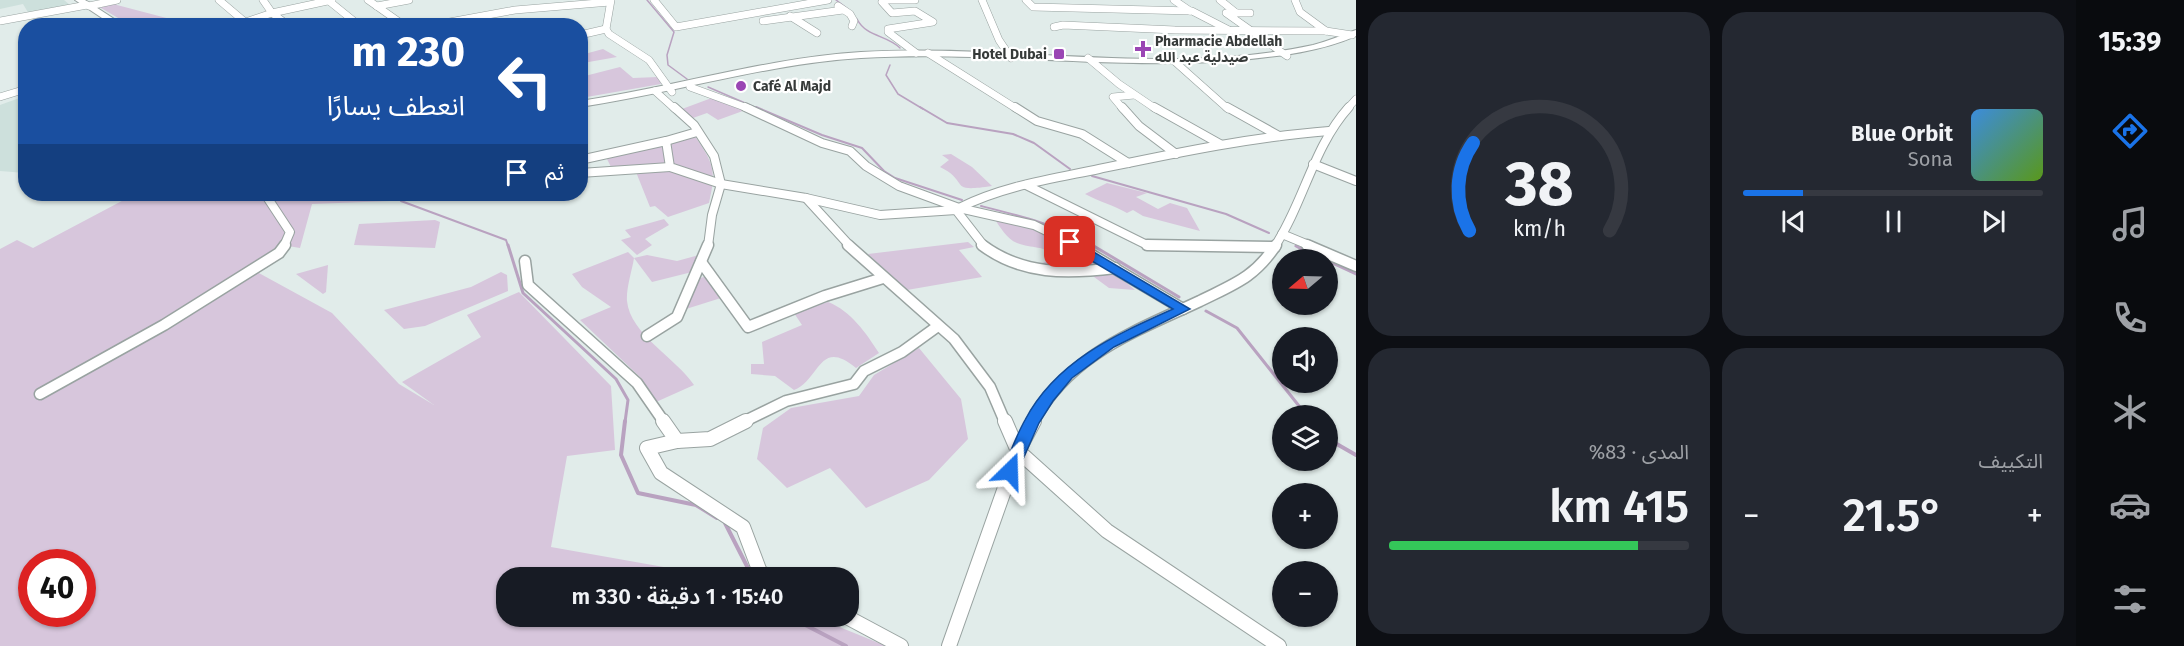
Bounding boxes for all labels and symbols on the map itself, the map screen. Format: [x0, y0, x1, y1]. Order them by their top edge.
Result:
place label: Pharmacie Abdellah صيدلية عبد الله [1155, 33, 1282, 66]
marker: Pharmacie Abdellah صيدلية عبد الله [1136, 42, 1150, 56]
place label: Hotel Dubai [972, 46, 1047, 63]
marker: Hotel Dubai [1052, 47, 1066, 61]
place label: Café Al Majd [753, 78, 831, 95]
marker: Café Al Majd [734, 79, 748, 93]
pin [1044, 216, 1095, 267]
north arrow [1272, 249, 1338, 315]
position arrow [978, 439, 1042, 503]
speed limit sign: 40 [18, 549, 96, 627]

